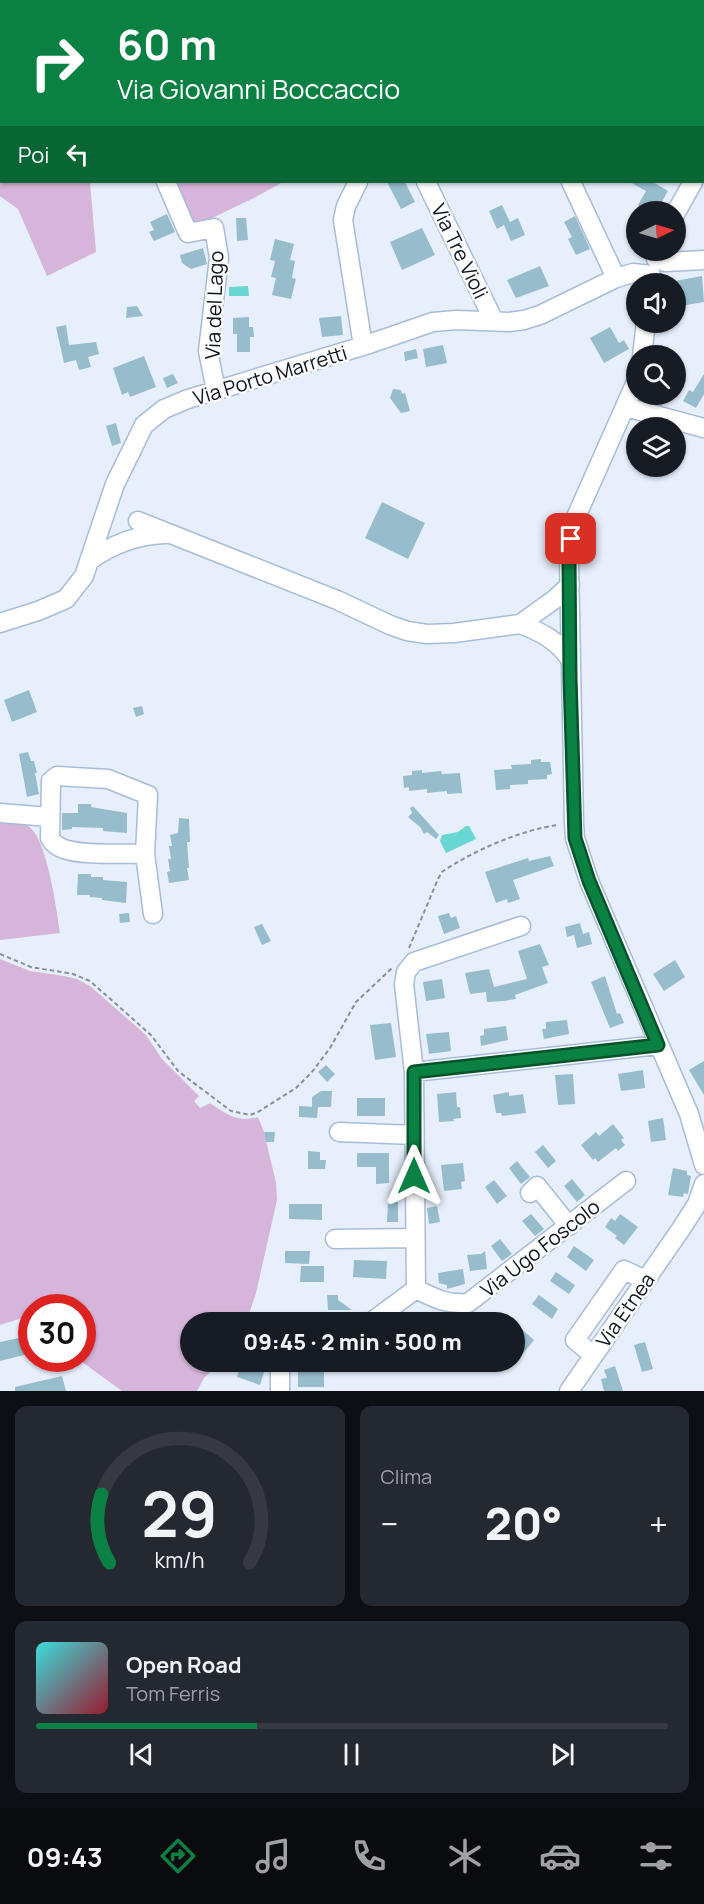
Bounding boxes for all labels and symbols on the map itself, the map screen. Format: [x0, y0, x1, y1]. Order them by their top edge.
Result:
street label: Via Tre Violi [425, 199, 495, 303]
north arrow [626, 201, 686, 261]
street label: Via del Lago [199, 250, 229, 360]
street label: Via Porto Marretti [190, 339, 350, 411]
pin [545, 513, 596, 564]
position arrow [382, 1144, 446, 1208]
street label: Via Ugo Foscolo [475, 1193, 605, 1303]
street label: Via Etnea [589, 1267, 661, 1353]
speed limit sign: 30 [18, 1294, 96, 1372]

